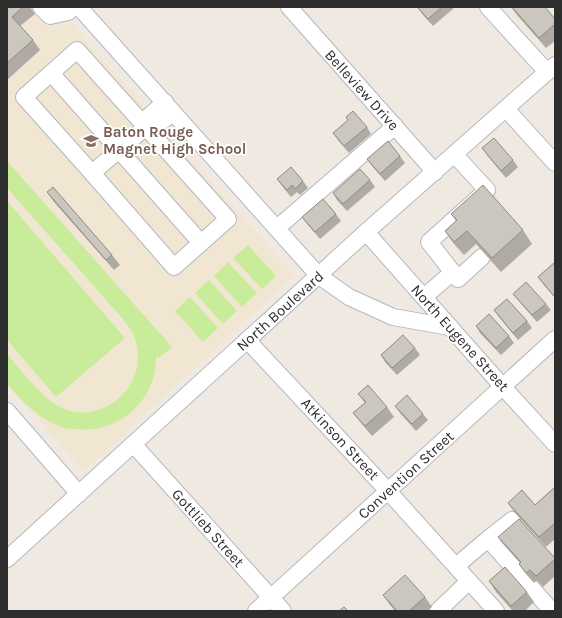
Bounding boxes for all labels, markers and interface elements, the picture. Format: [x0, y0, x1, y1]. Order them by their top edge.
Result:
street label: Belleview Drive [321, 46, 403, 134]
place label: Baton Rouge Magnet High School [103, 123, 246, 158]
school or university icon: Baton Rouge Magnet High School [82, 132, 100, 150]
street label: North Boulevard [233, 267, 327, 355]
street label: North Eugene Street [407, 281, 513, 395]
street label: Atkinson Street [297, 394, 383, 484]
street label: Convention Street [354, 427, 458, 523]
street label: Gottlieb Street [168, 485, 248, 571]

